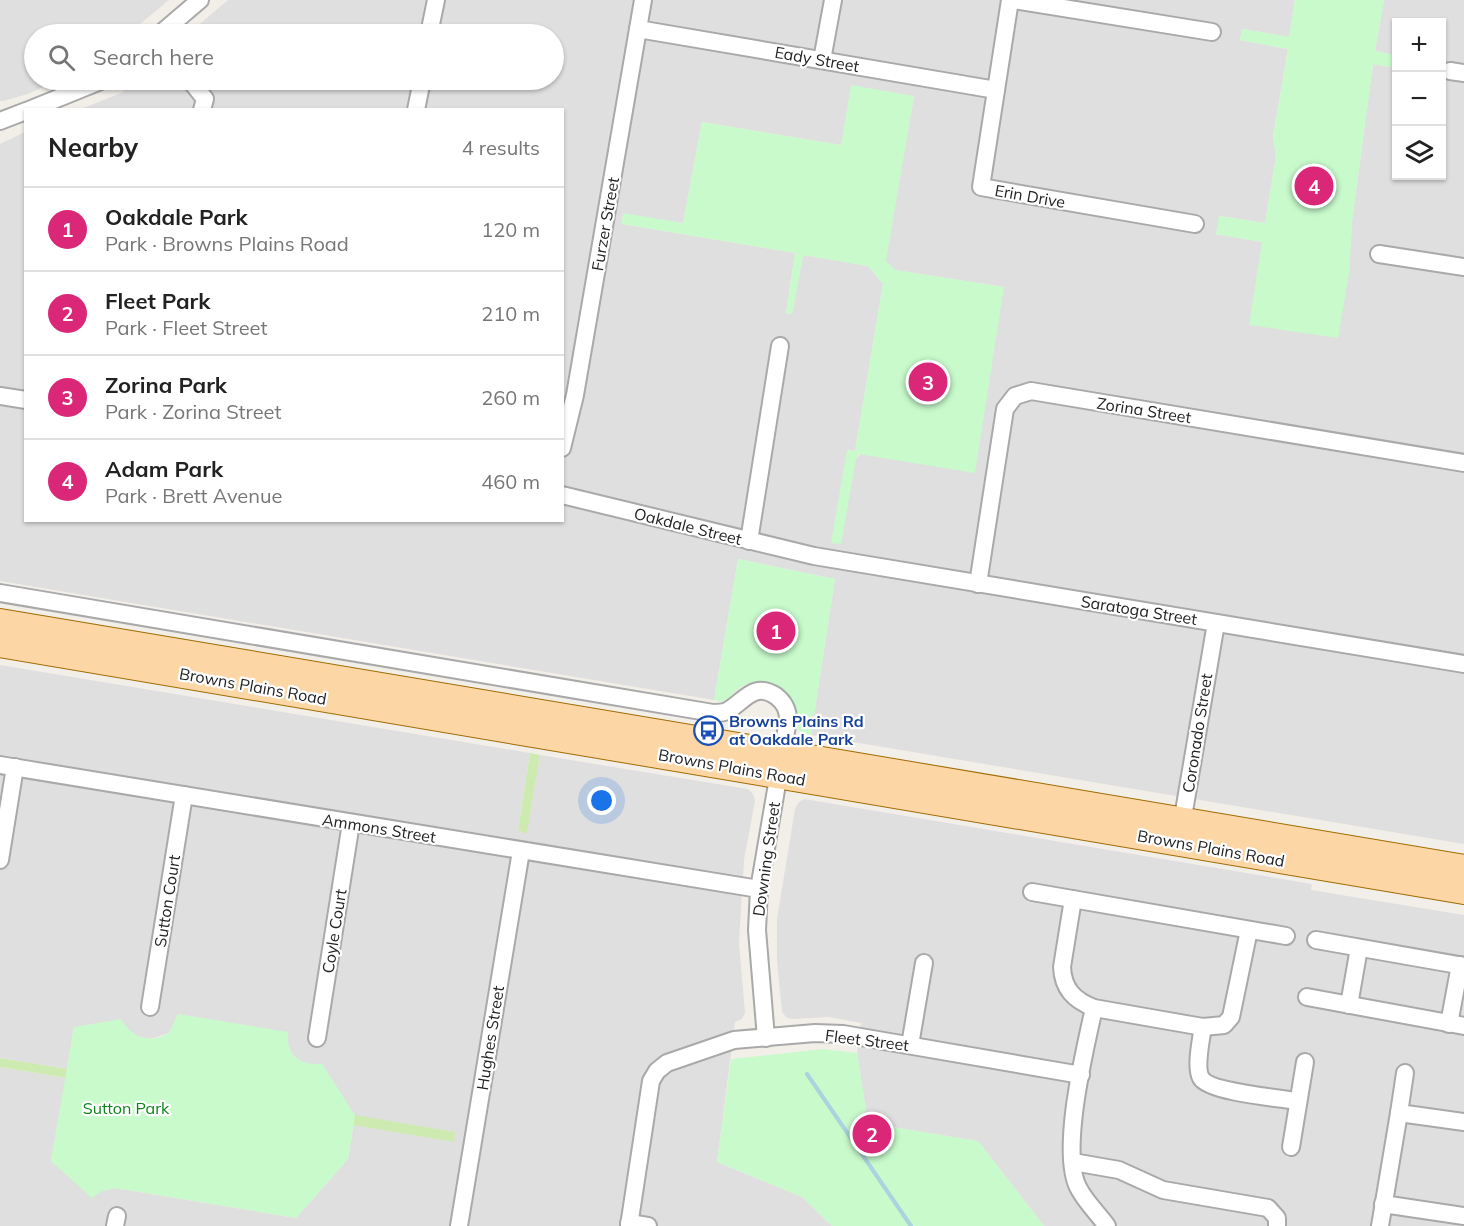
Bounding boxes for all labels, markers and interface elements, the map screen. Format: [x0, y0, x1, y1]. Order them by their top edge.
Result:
map controls [1392, 18, 1446, 180]
button: + [1392, 18, 1446, 72]
search box [24, 24, 564, 90]
icon: search [45, 41, 78, 74]
street label: Eady Street [773, 42, 861, 76]
text: Search here [93, 43, 214, 71]
button: − [1392, 72, 1446, 126]
button: layers [1392, 126, 1446, 180]
text: Nearby [48, 131, 138, 164]
text: 4 results [462, 135, 540, 160]
pin: 4 [1294, 164, 1334, 208]
street label: Furzer Street [587, 175, 623, 272]
street label: Erin Drive [993, 180, 1067, 212]
text: Oakdale Park [105, 203, 248, 231]
text: 1 [62, 217, 74, 242]
text: 120 m [481, 217, 540, 242]
text: Park · Browns Plains Road [105, 231, 349, 256]
text: Fleet Park [105, 287, 210, 315]
text: 2 [62, 301, 74, 326]
text: 210 m [481, 301, 540, 326]
text: Park · Fleet Street [105, 315, 267, 340]
pin: 3 [908, 360, 948, 404]
text: Zorina Park [105, 371, 227, 399]
text: 3 [62, 385, 74, 410]
text: 260 m [481, 385, 540, 410]
street label: Zorina Street [1095, 393, 1193, 427]
text: Park · Zorina Street [105, 399, 281, 424]
text: Adam Park [105, 455, 223, 483]
text: 4 [62, 469, 74, 494]
text: 460 m [481, 469, 540, 494]
text: Park · Brett Avenue [105, 483, 282, 508]
street label: Oakdale Street [632, 503, 744, 549]
street label: Saratoga Street [1080, 591, 1199, 629]
pin: 1 [756, 608, 796, 654]
street label: Browns Plains Road [178, 663, 328, 709]
street label: Coronado Street [1178, 672, 1216, 794]
place label: Browns Plains Rd at Oakdale Park [729, 711, 864, 749]
bus stop icon: Browns Plains Rd at Oakdale Park [692, 714, 724, 746]
street label: Browns Plains Road [657, 744, 807, 790]
your location [587, 786, 616, 815]
street label: Downing Street [748, 800, 784, 918]
street label: Ammons Street [321, 809, 438, 847]
street label: Browns Plains Road [1136, 825, 1286, 871]
street label: Sutton Court [150, 853, 184, 949]
street label: Coyle Court [317, 887, 351, 975]
street label: Hughes Street [472, 984, 508, 1092]
street label: Fleet Street [824, 1025, 910, 1055]
park label: Sutton Park [83, 1098, 170, 1118]
pin: 2 [852, 1112, 892, 1156]

